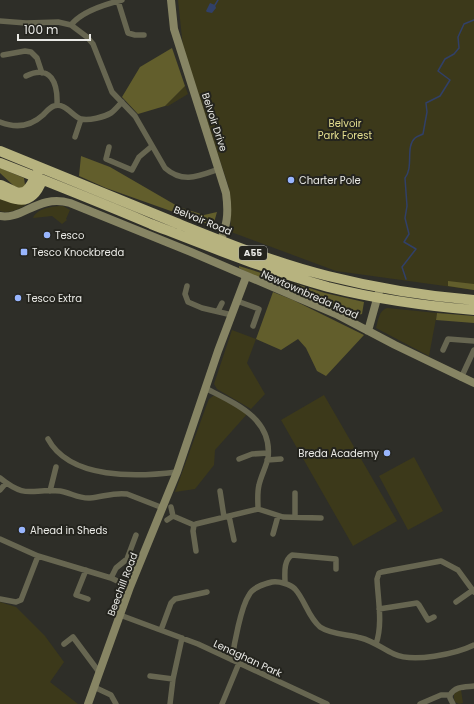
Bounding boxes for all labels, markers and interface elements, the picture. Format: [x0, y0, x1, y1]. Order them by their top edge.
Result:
scale bar [18, 16, 90, 42]
text: 100 m [24, 21, 58, 38]
street label: Belvoir Drive [198, 91, 231, 153]
park label: Belvoir Park Forest [318, 116, 373, 143]
place label: Charter Pole [299, 173, 361, 188]
marker: Charter Pole [286, 175, 296, 185]
street label: Belvoir Road [171, 202, 234, 239]
place label: Tesco [55, 228, 84, 243]
marker: Tesco [42, 230, 52, 240]
place label: Tesco Knockbreda [32, 245, 124, 260]
road number: A55 [239, 246, 267, 260]
marker: Tesco Knockbreda [19, 247, 29, 257]
street label: Newtownbreda Road [259, 266, 361, 323]
place label: Tesco Extra [26, 291, 82, 306]
marker: Tesco Extra [13, 293, 23, 303]
place label: Breda Academy [298, 446, 379, 461]
marker: Breda Academy [382, 448, 392, 458]
place label: Ahead in Sheds [30, 523, 108, 538]
marker: Ahead in Sheds [17, 525, 27, 535]
street label: Beechill Road [103, 550, 141, 618]
street label: Lenaghan Park [211, 636, 285, 681]

